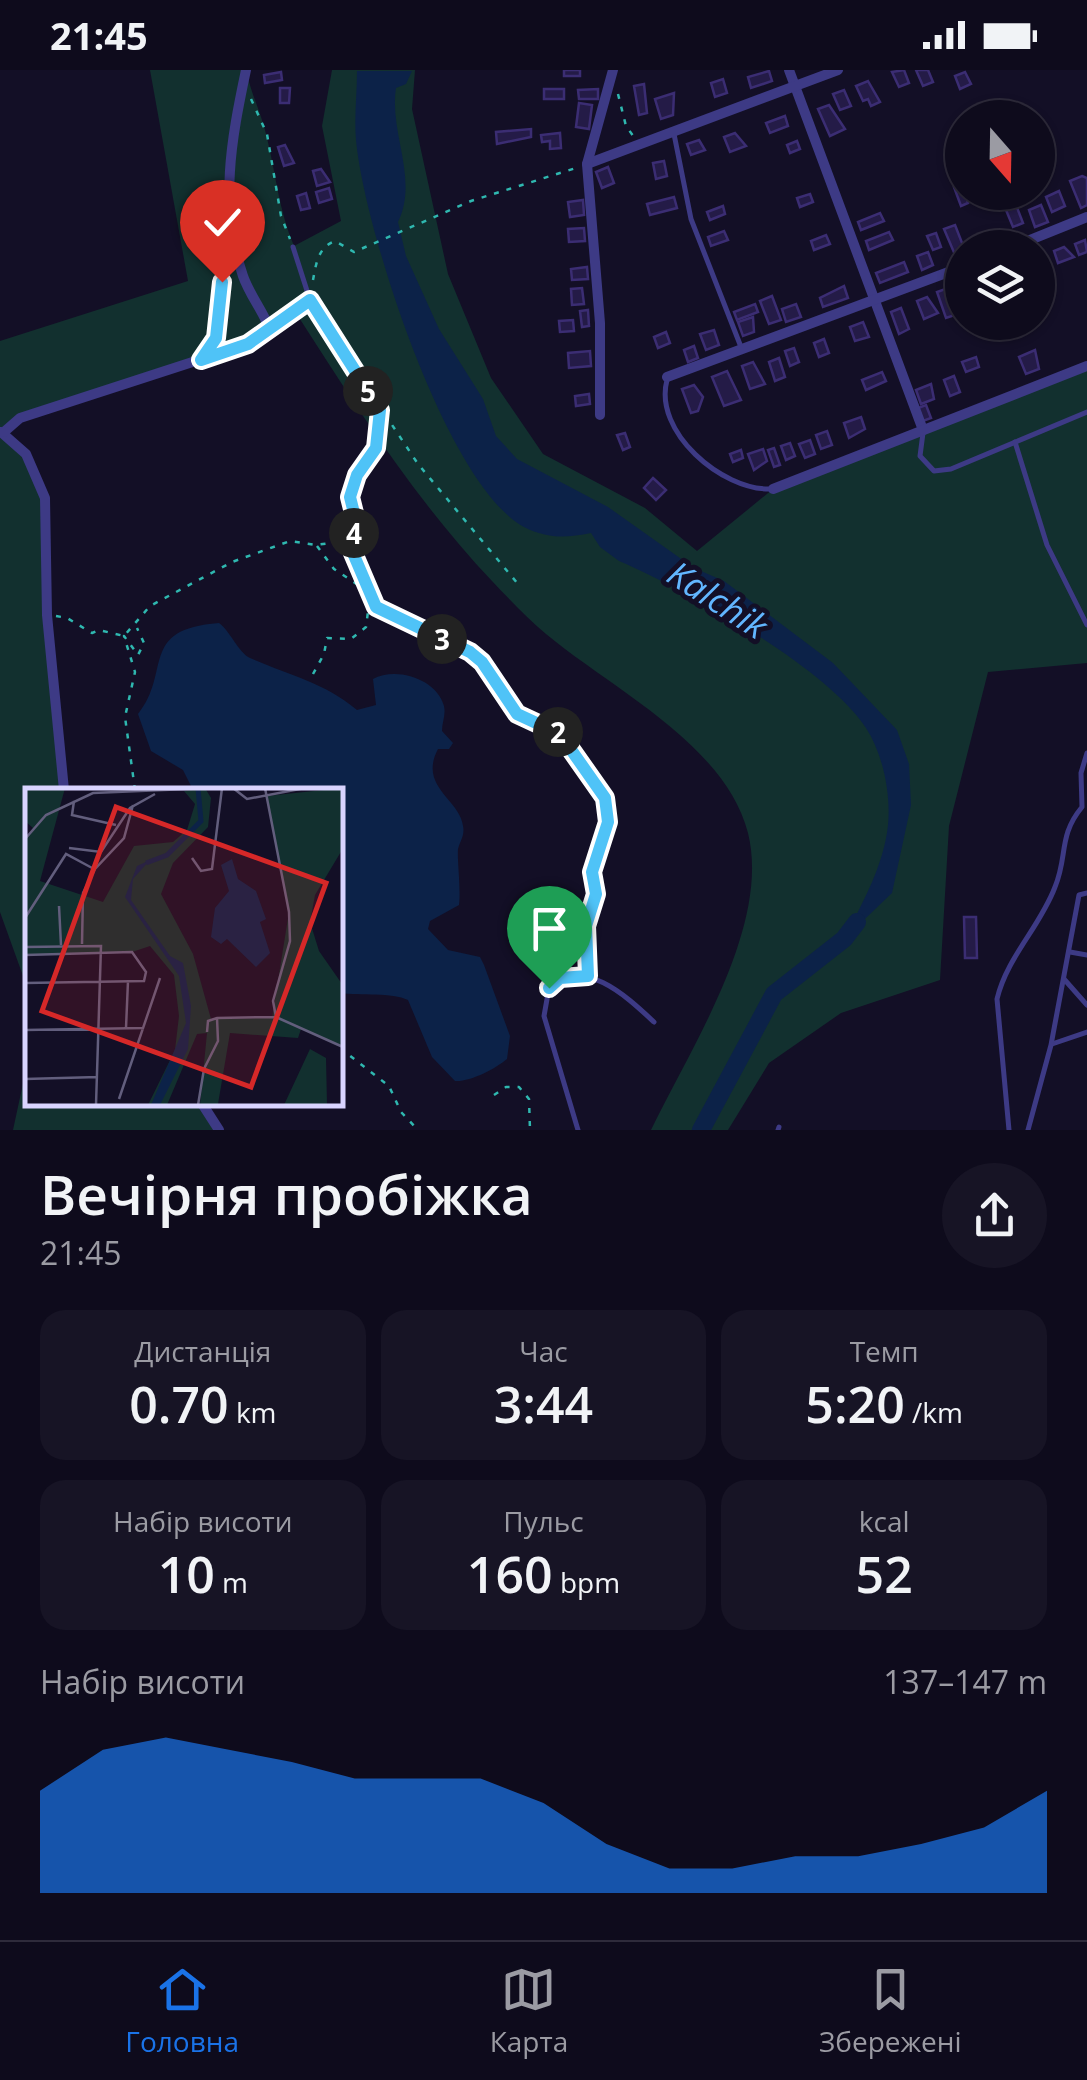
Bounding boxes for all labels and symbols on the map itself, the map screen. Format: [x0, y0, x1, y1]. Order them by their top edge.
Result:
north arrow [945, 100, 1055, 210]
pin [180, 180, 265, 283]
pin: 5 [343, 366, 393, 416]
pin: 4 [329, 508, 379, 558]
water label: Kalchik [659, 549, 779, 650]
pin: 3 [417, 614, 467, 664]
pin: 2 [533, 707, 583, 757]
inset map [25, 788, 342, 1105]
pin [507, 886, 592, 989]

